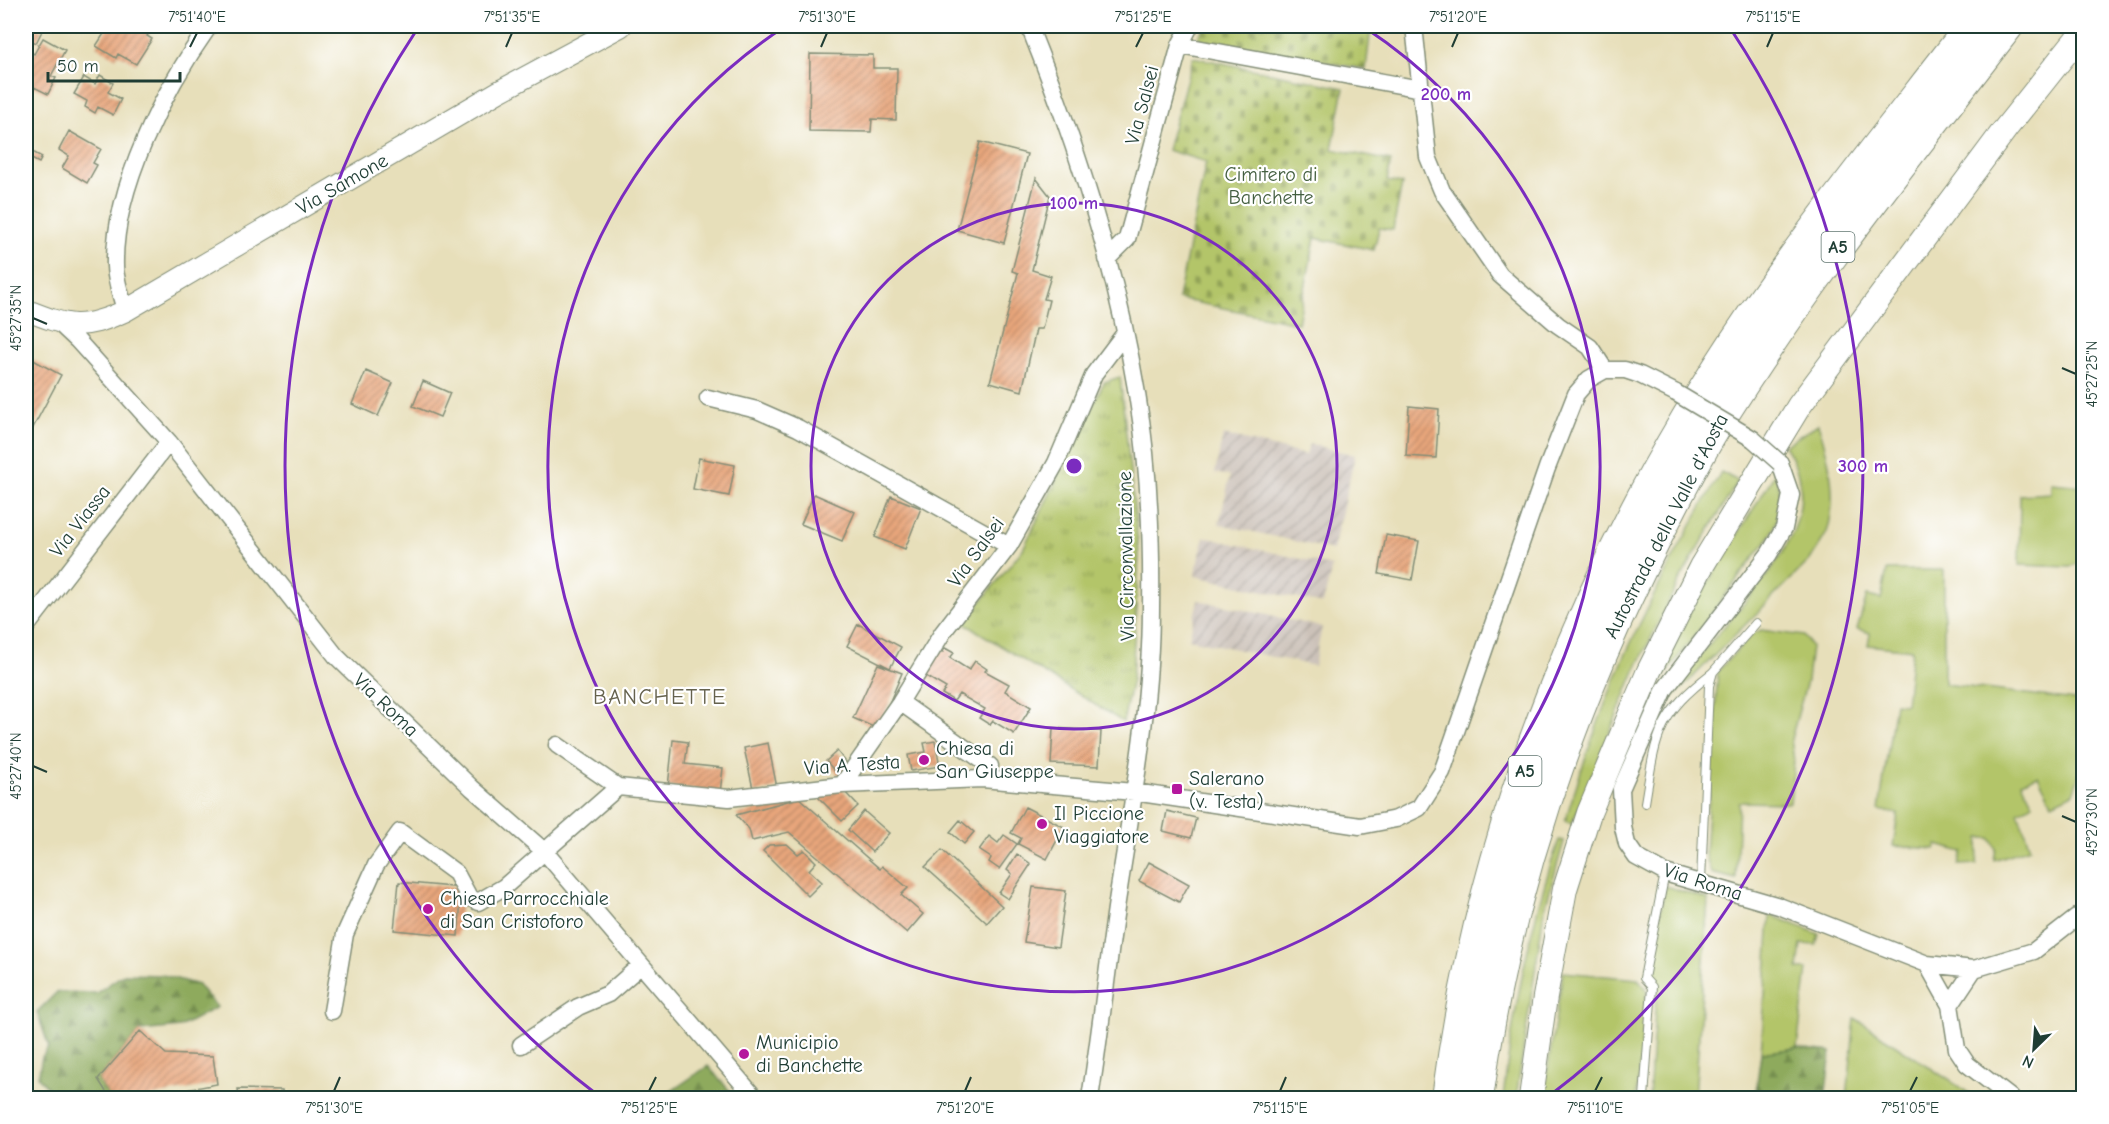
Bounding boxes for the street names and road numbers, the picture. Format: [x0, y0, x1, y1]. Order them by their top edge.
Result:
street label: Via Salsei [1120, 63, 1164, 147]
street label: Via Samone [292, 149, 392, 219]
road number: A5 [1822, 232, 1854, 262]
street label: Autostrada della Valle d'Aosta [1599, 410, 1733, 642]
street label: Via Circonvallazione [1113, 471, 1139, 641]
street label: Via Viassa [45, 481, 115, 561]
street label: Via Salsei [943, 513, 1009, 591]
street label: Via Roma [349, 668, 423, 742]
street label: Via A. Testa [803, 750, 901, 780]
road number: A5 [1508, 756, 1541, 786]
street label: Via Roma [1661, 858, 1745, 906]

